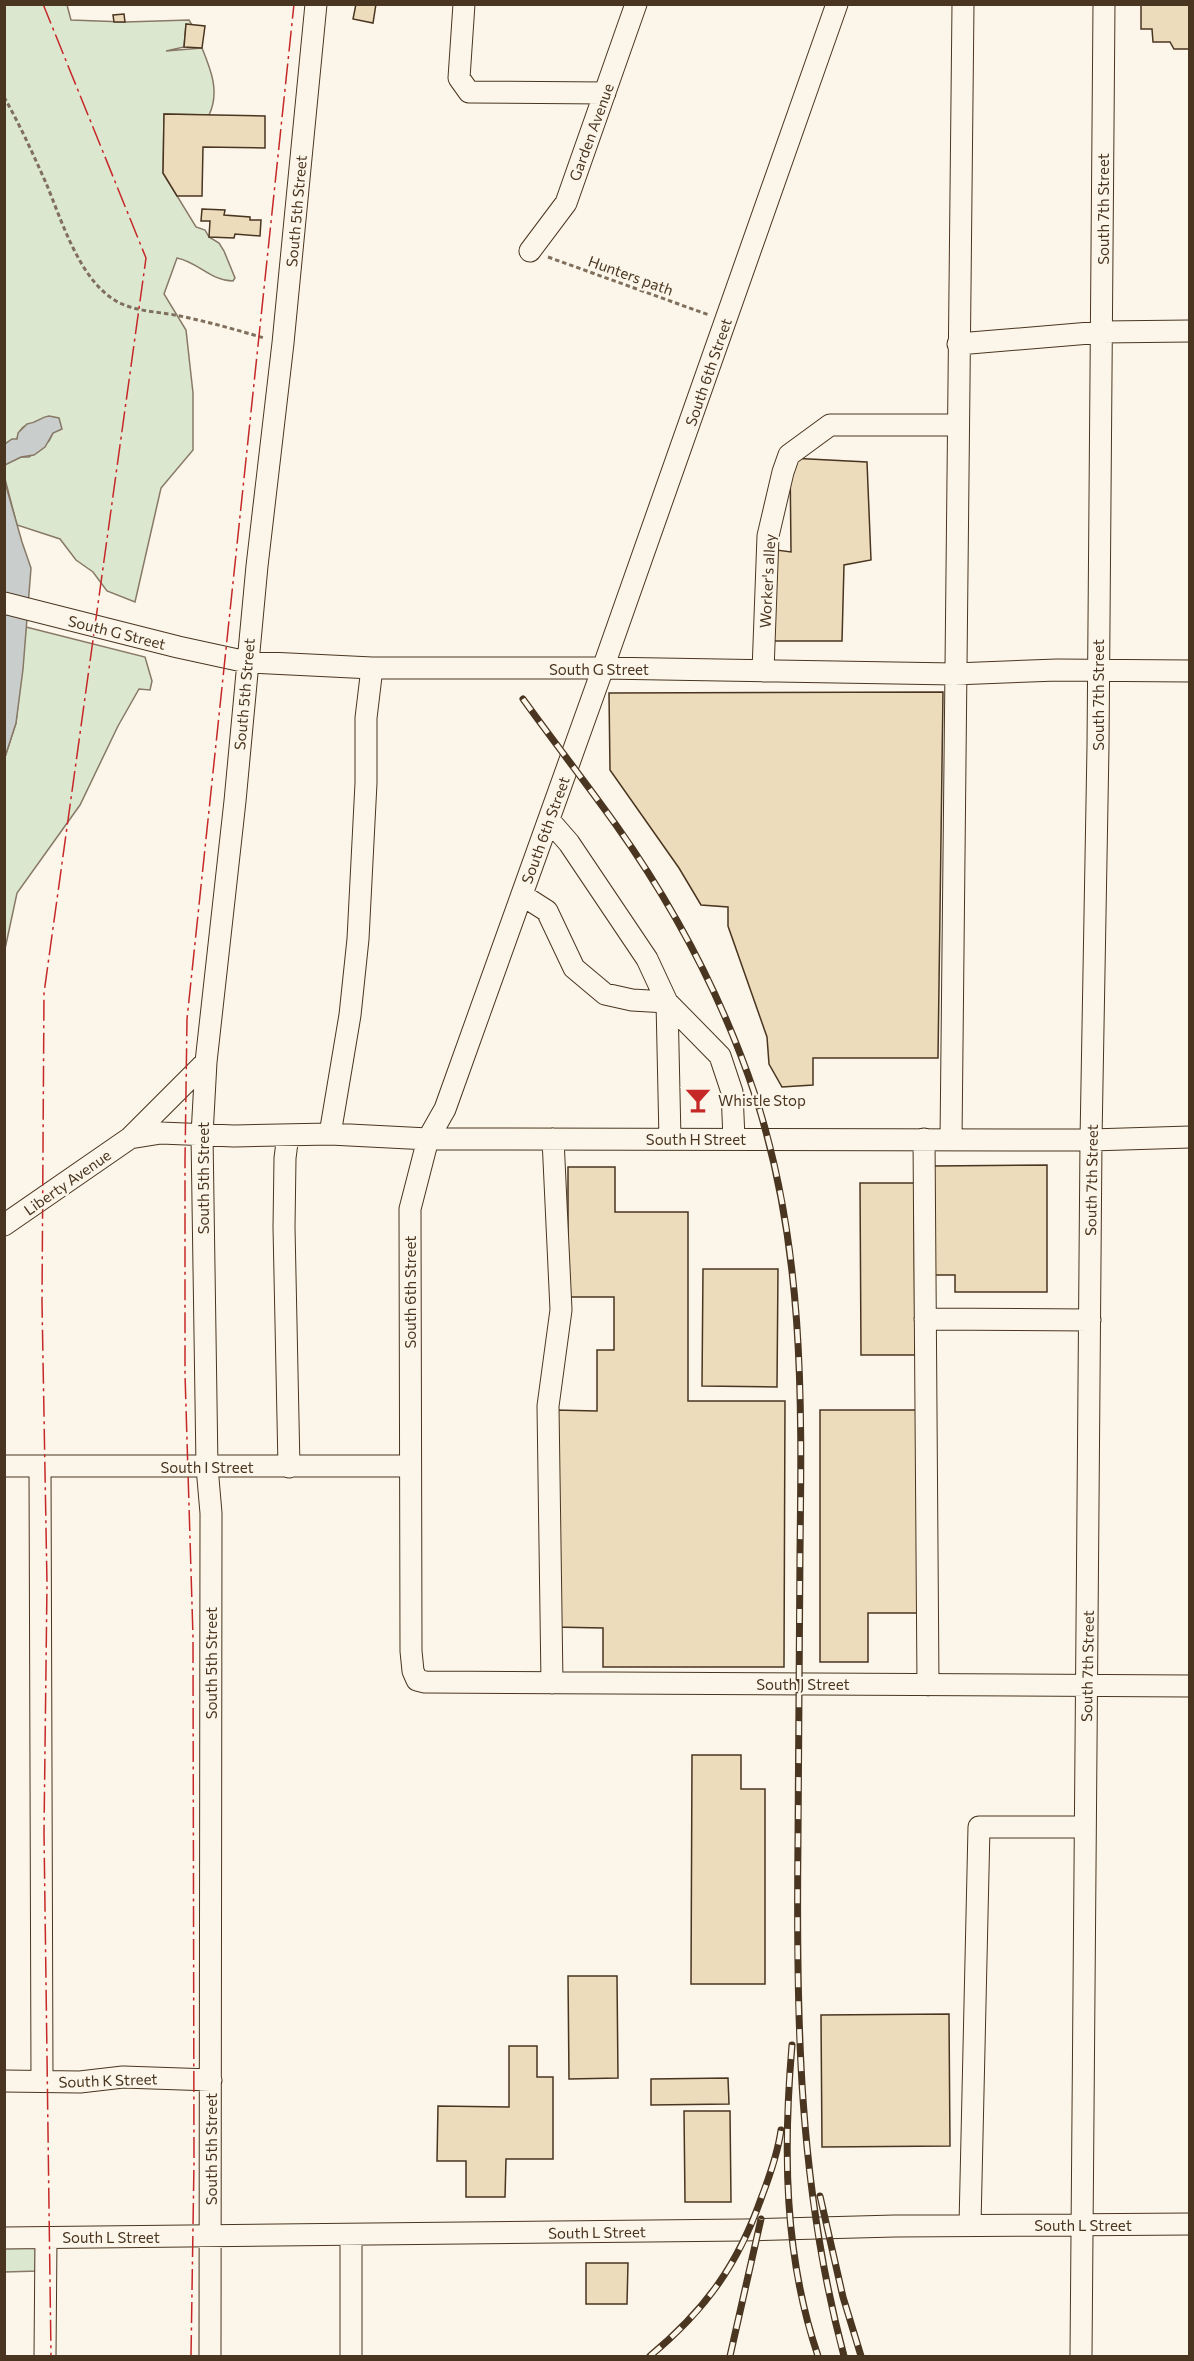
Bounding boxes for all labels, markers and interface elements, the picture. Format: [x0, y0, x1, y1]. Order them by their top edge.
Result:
street label: Garden Avenue [565, 81, 617, 183]
street label: South 7th Street [1094, 153, 1112, 265]
street label: South 5th Street [282, 154, 310, 268]
street label: Hunters path [586, 251, 676, 299]
street label: South 6th Street [681, 316, 735, 428]
street label: Worker's alley [756, 533, 778, 629]
street label: South G Street [66, 611, 168, 653]
street label: South 5th Street [230, 637, 258, 751]
street label: South 7th Street [1089, 639, 1107, 751]
street label: South G Street [549, 660, 649, 678]
street label: South 6th Street [517, 774, 573, 886]
bar icon: Whistle Stop [683, 1085, 713, 1115]
place label: Whistle Stop [718, 1091, 806, 1109]
street label: South 5th Street [194, 1122, 212, 1234]
street label: South 7th Street [1081, 1124, 1101, 1236]
street label: South H Street [646, 1130, 746, 1148]
street label: Liberty Avenue [20, 1145, 114, 1219]
street label: South 6th Street [401, 1236, 419, 1348]
street label: South I Street [160, 1458, 254, 1476]
street label: South 5th Street [202, 1607, 220, 1719]
street label: South 7th Street [1077, 1610, 1097, 1722]
street label: South J Street [756, 1675, 850, 1693]
street label: South K Street [58, 2069, 158, 2091]
street label: South 5th Street [202, 2093, 220, 2205]
street label: South L Street [1034, 2216, 1132, 2234]
street label: South L Street [548, 2222, 646, 2242]
street label: South L Street [62, 2228, 160, 2246]

